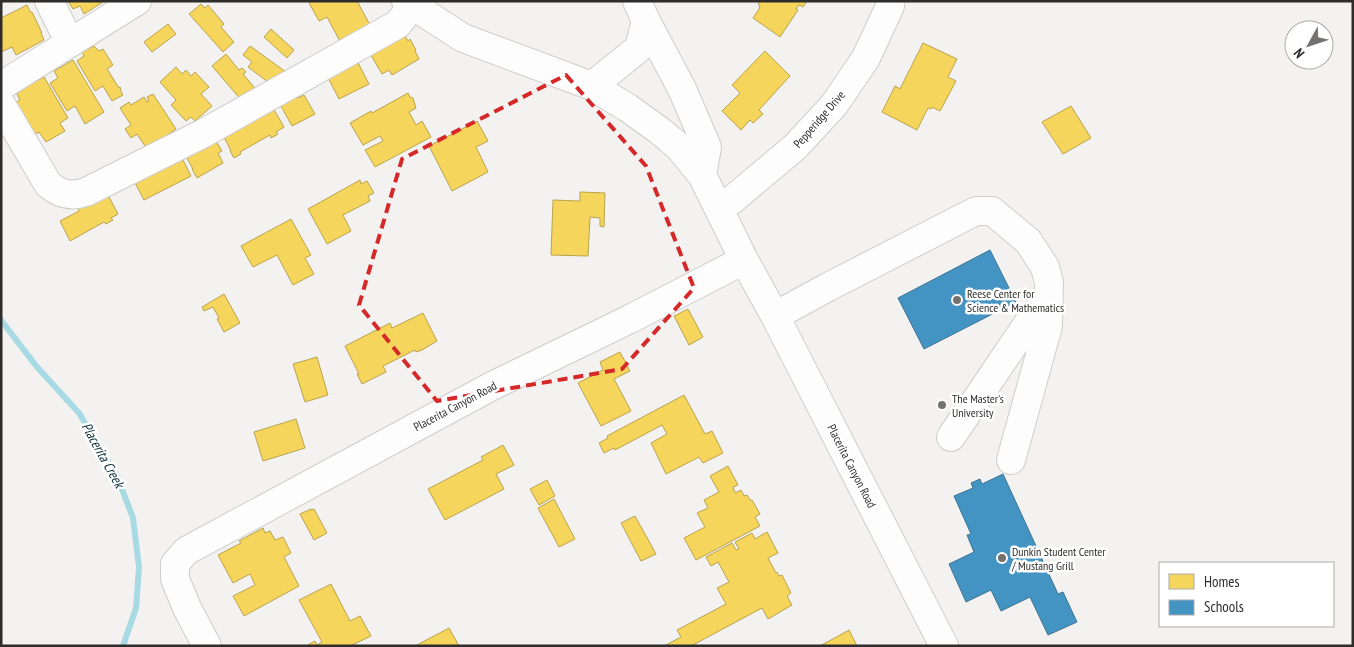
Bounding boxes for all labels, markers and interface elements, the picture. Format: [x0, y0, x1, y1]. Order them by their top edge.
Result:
north arrow [1284, 20, 1334, 70]
text: N [1290, 45, 1308, 62]
street label: Pepperidge Drive [790, 87, 848, 151]
place label: Reese Center for Science & Mathematics [967, 286, 1064, 315]
marker: Reese Center for Science & Mathematics [951, 294, 963, 306]
street label: Placerita Canyon Road [411, 378, 499, 434]
place label: The Master's University [952, 391, 1004, 420]
marker: The Master's University [936, 399, 948, 411]
water label: Placerita Creek [78, 419, 129, 492]
street label: Placerita Canyon Road [824, 422, 880, 510]
place label: Dunkin Student Center / Mustang Grill [1011, 544, 1106, 573]
marker: Dunkin Student Center / Mustang Grill [996, 552, 1008, 564]
legend [1159, 562, 1334, 627]
text: Homes [1204, 572, 1240, 591]
text: Schools [1204, 597, 1244, 616]

